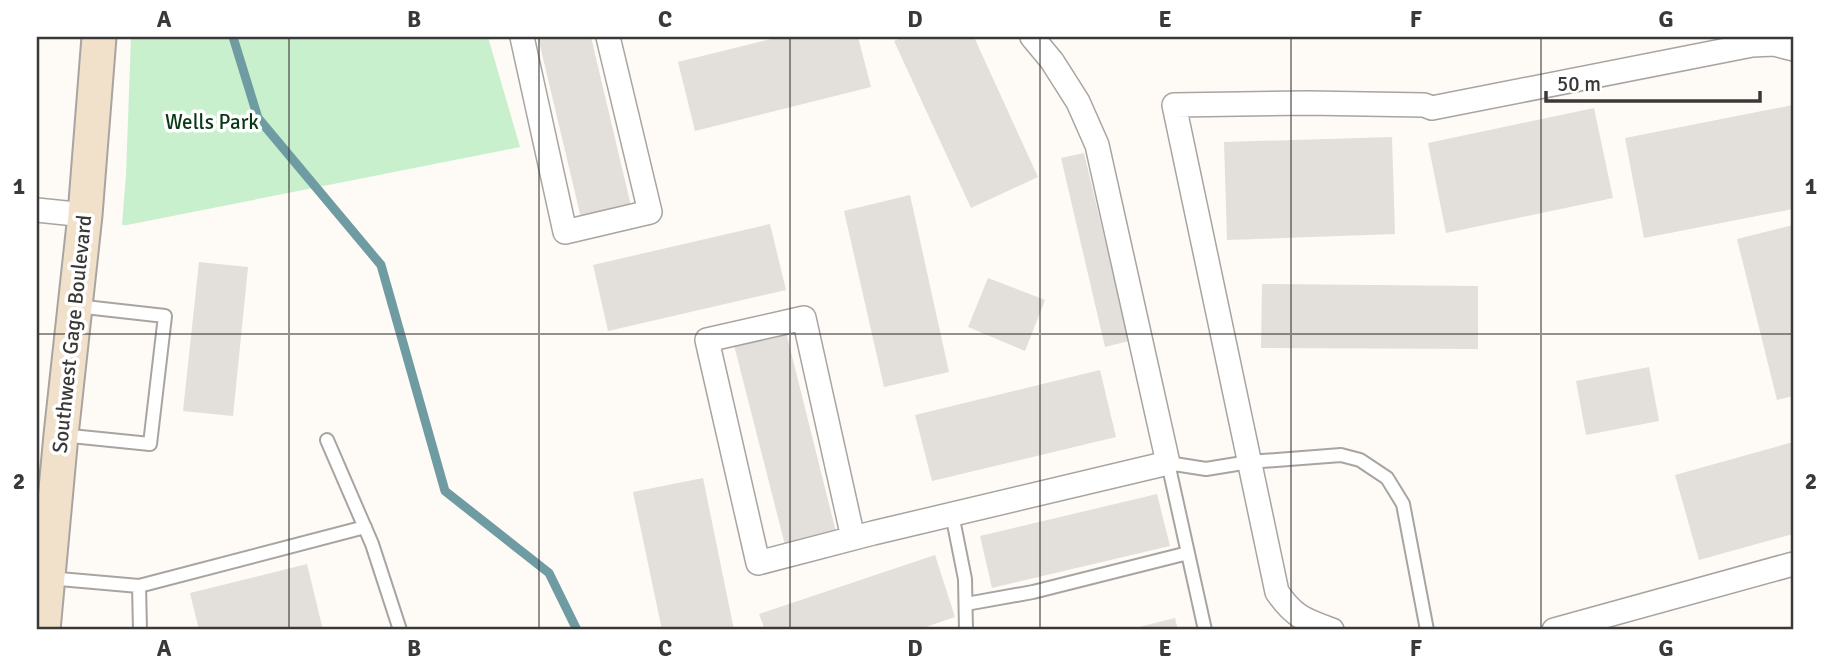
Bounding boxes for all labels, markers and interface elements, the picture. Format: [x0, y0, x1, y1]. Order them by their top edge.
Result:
text: A [157, 5, 172, 34]
text: B [407, 5, 421, 34]
text: C [658, 5, 672, 34]
text: D [907, 5, 923, 34]
text: E [1158, 5, 1172, 34]
text: F [1410, 5, 1422, 34]
text: G [1658, 5, 1674, 34]
scale bar [1546, 60, 1760, 104]
text: 50 m [1557, 71, 1601, 97]
park label: Wells Park [165, 109, 259, 135]
text: 1 [13, 172, 25, 201]
text: 1 [1805, 172, 1817, 201]
street label: Southwest Gage Boulevard [47, 214, 97, 454]
text: 2 [13, 467, 25, 496]
text: 2 [1805, 467, 1817, 496]
text: A [157, 634, 172, 663]
text: B [407, 634, 421, 663]
text: C [658, 634, 672, 663]
text: D [907, 634, 923, 663]
text: E [1158, 634, 1172, 663]
text: F [1410, 634, 1422, 663]
text: G [1658, 634, 1674, 663]

